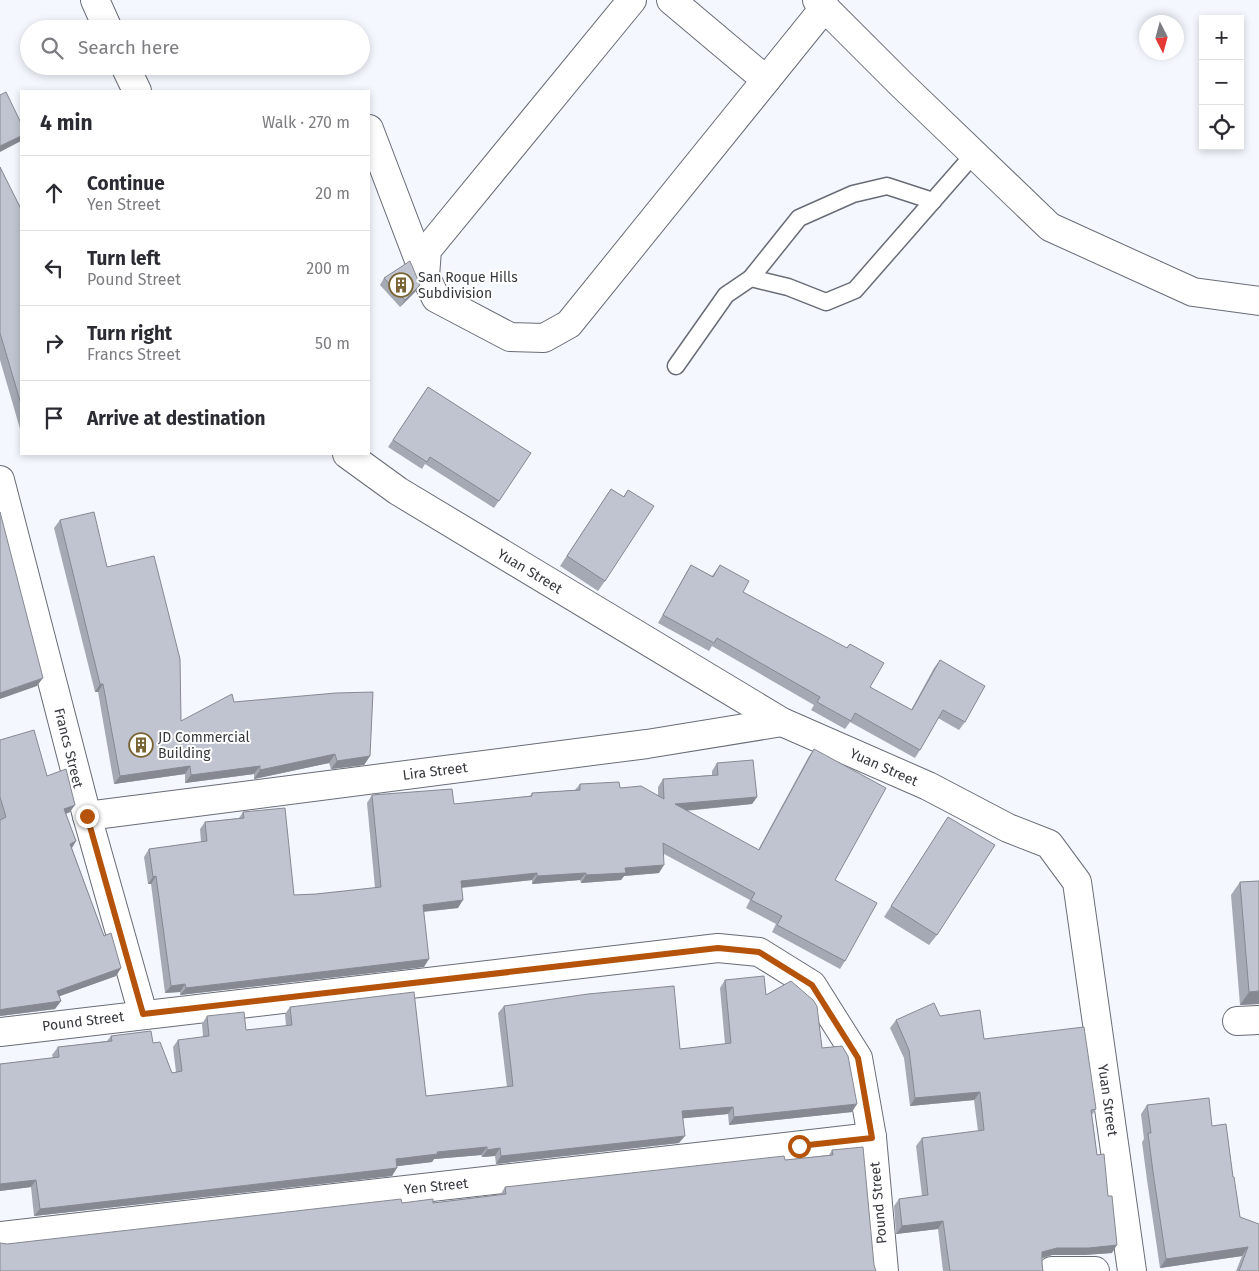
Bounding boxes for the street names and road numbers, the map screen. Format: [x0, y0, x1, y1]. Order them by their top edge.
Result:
street label: Yuan Street [494, 545, 566, 598]
street label: Francs Street [50, 706, 87, 791]
street label: Yuan Street [847, 745, 921, 790]
street label: Lira Street [402, 759, 469, 784]
street label: Pound Street [41, 1008, 126, 1035]
street label: Yuan Street [1094, 1063, 1121, 1138]
street label: Pound Street [866, 1160, 891, 1245]
street label: Yen Street [403, 1175, 470, 1198]

